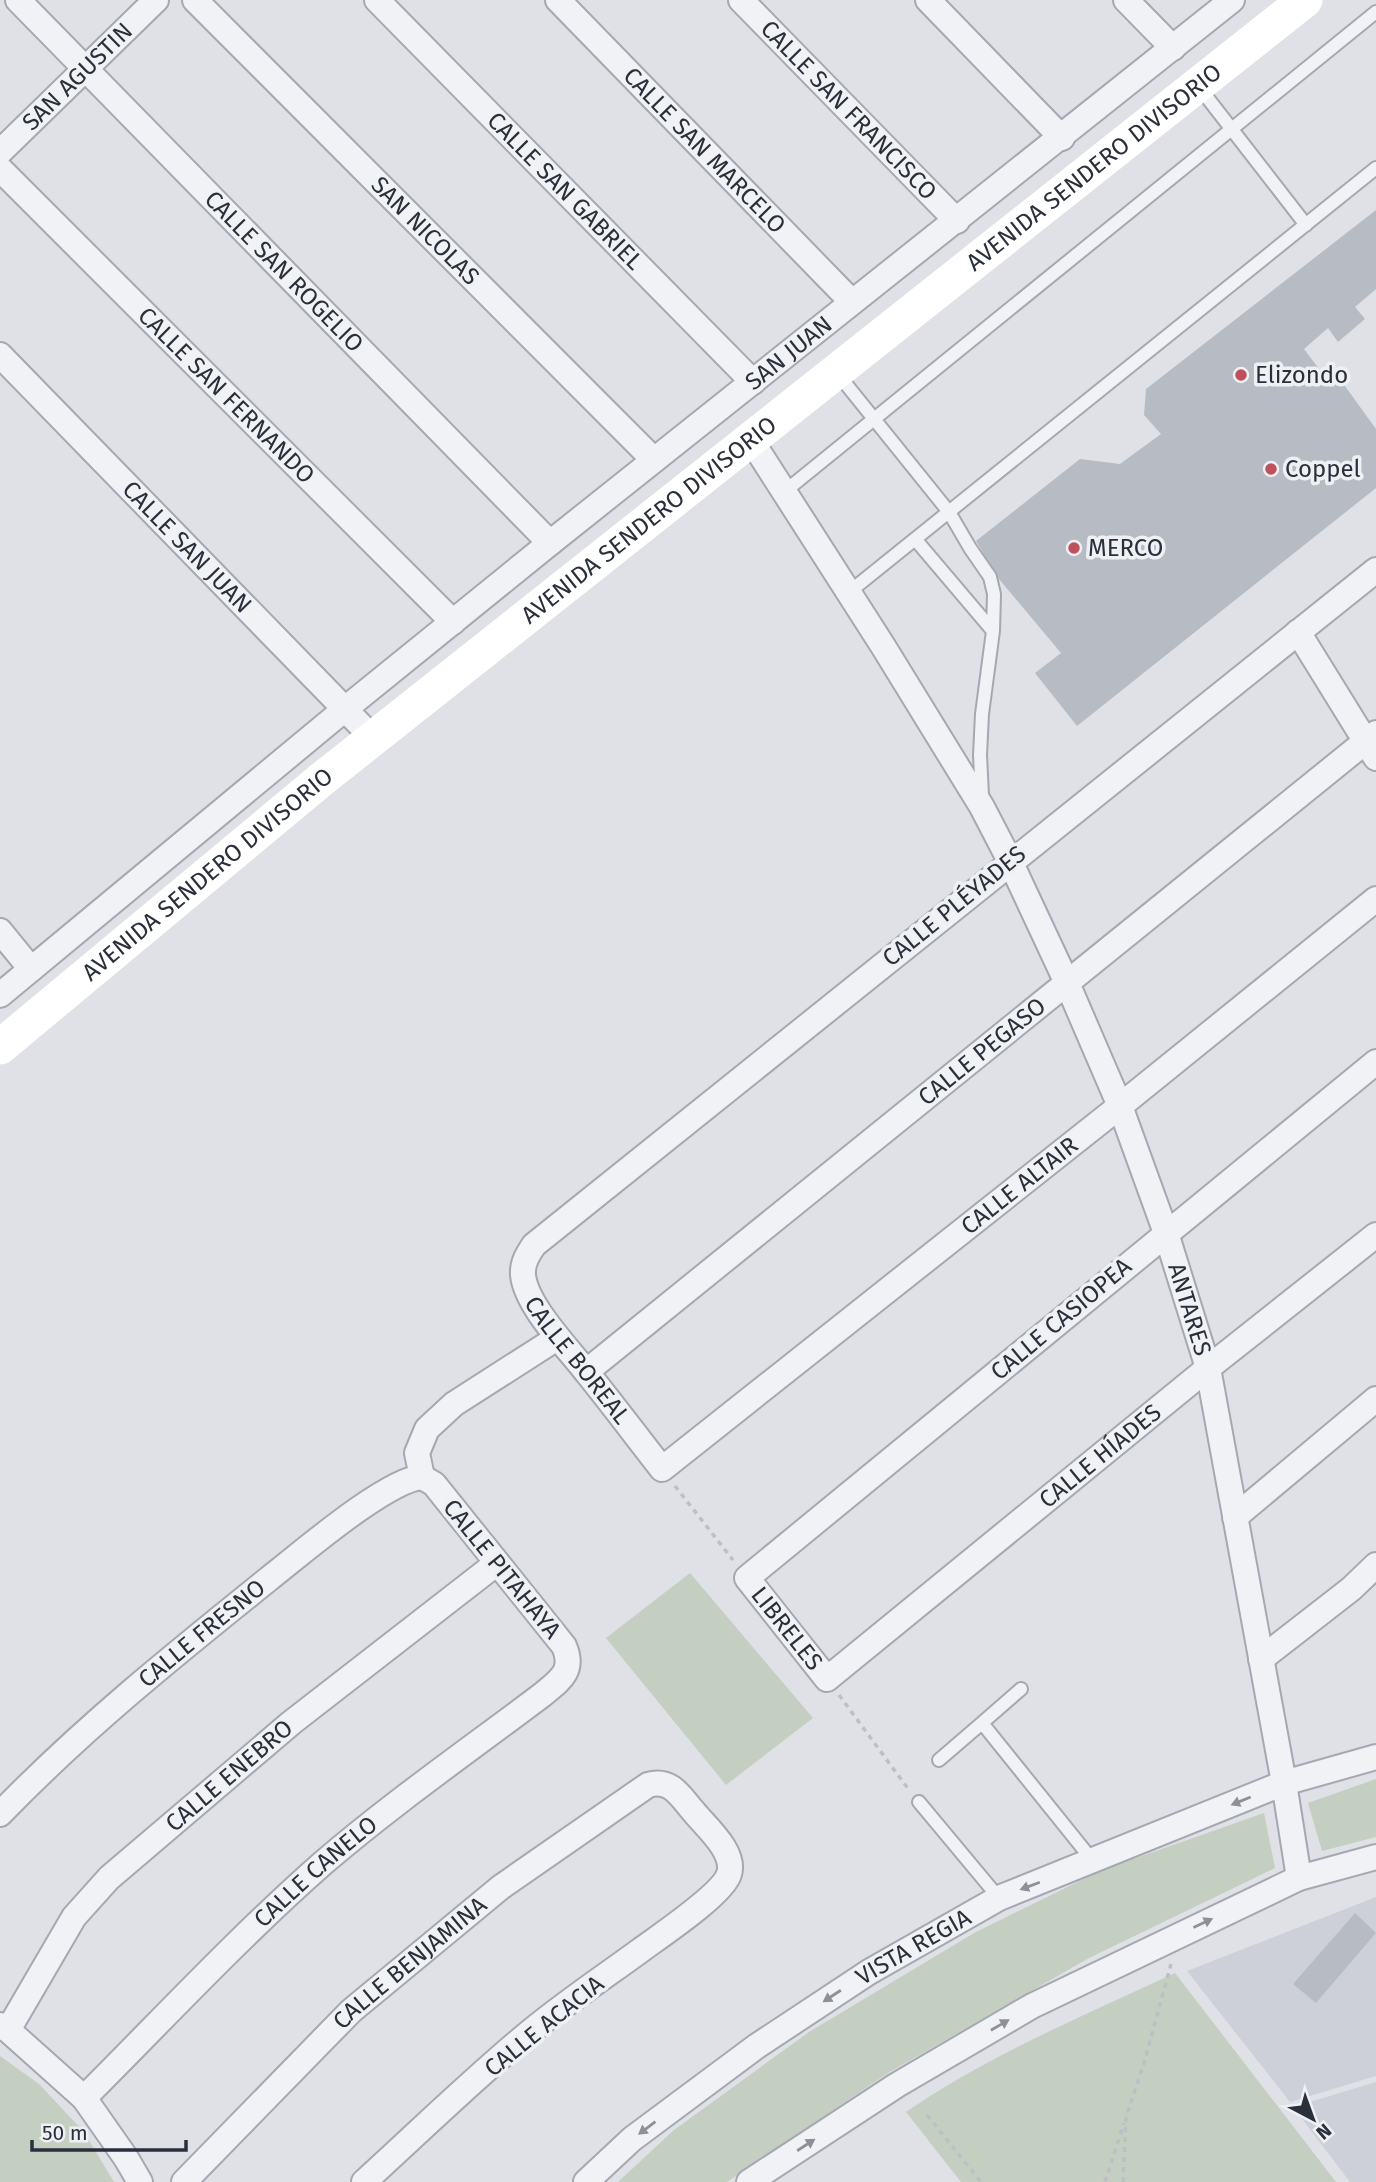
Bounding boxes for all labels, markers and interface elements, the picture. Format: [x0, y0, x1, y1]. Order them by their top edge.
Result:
street label: CALLE SAN FRANCISCO [755, 15, 942, 206]
street label: SAN AGUSTIN [17, 17, 138, 136]
street label: AVENIDA SENDERO DIVISORIO [961, 58, 1227, 277]
street label: CALLE SAN MARCELO [618, 62, 791, 239]
street label: CALLE SAN GABRIEL [481, 106, 649, 276]
street label: SAN NICOLAS [365, 171, 485, 291]
street label: CALLE SAN ROGELIO [199, 185, 369, 358]
street label: CALLE SAN FERNANDO [132, 301, 320, 489]
street label: SAN JUAN [740, 310, 838, 396]
place label: Elizondo [1255, 361, 1348, 389]
marker: Elizondo [1233, 367, 1249, 383]
street label: AVENIDA SENDERO DIVISORIO [516, 410, 782, 630]
place label: Coppel [1285, 455, 1361, 483]
marker: Coppel [1263, 461, 1279, 477]
street label: CALLE SAN JUAN [117, 475, 257, 619]
place label: MERCO [1088, 534, 1163, 562]
marker: MERCO [1066, 540, 1082, 556]
street label: AVENIDA SENDERO DIVISORIO [77, 762, 338, 987]
street label: CALLE PLÉYADES [876, 839, 1031, 972]
street label: CALLE PEGASO [913, 992, 1051, 1111]
street label: CALLE ALTAIR [956, 1131, 1083, 1240]
street label: CALLE CASIOPEA [985, 1252, 1137, 1386]
street label: ANTARES [1162, 1260, 1217, 1359]
street label: CALLE BOREAL [519, 1291, 636, 1430]
street label: CALLE HÍADES [1034, 1398, 1167, 1514]
street label: CALLE PITAHAYA [437, 1494, 567, 1644]
street label: CALLE FRESNO [133, 1573, 271, 1693]
street label: LIBRELES [745, 1581, 829, 1676]
street label: CALLE ENEBRO [160, 1714, 298, 1838]
one-way arrow [1231, 1795, 1252, 1806]
street label: CALLE CANELO [248, 1810, 383, 1933]
one-way arrow [1020, 1881, 1041, 1892]
street label: CALLE BENJAMINA [327, 1891, 492, 2035]
street label: VISTA REGIA [851, 1903, 976, 1991]
one-way arrow [1193, 1917, 1213, 1929]
street label: CALLE ACACIA [479, 1969, 609, 2083]
one-way arrow [822, 1990, 842, 2003]
one-way arrow [990, 2019, 1009, 2031]
north arrow [1278, 2084, 1348, 2154]
scale bar [32, 2108, 186, 2152]
text: N [1312, 2119, 1336, 2144]
text: 50 m [42, 2120, 88, 2146]
one-way arrow [637, 2121, 656, 2135]
one-way arrow [797, 2138, 816, 2151]

